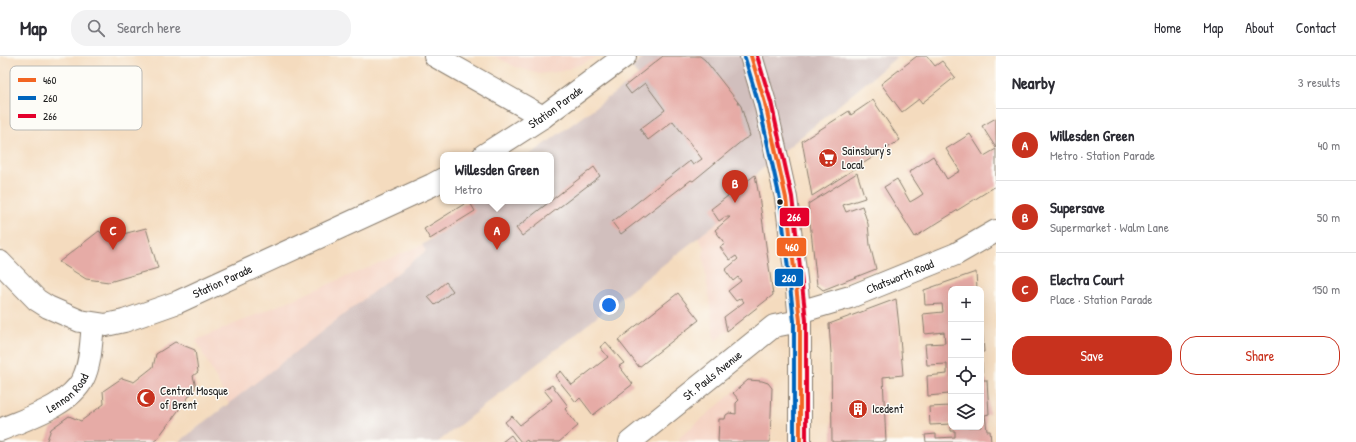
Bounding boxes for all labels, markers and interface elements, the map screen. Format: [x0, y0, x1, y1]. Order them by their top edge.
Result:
search box [71, 10, 351, 46]
text: Map [20, 15, 47, 41]
icon: search [85, 17, 107, 39]
text: Search here [117, 17, 181, 38]
text: Home [1154, 18, 1181, 37]
text: Map [1203, 18, 1223, 37]
text: About [1245, 18, 1274, 37]
text: Contact [1296, 18, 1336, 37]
legend [10, 66, 142, 130]
text: Nearby [1012, 71, 1055, 94]
text: 460 [43, 73, 57, 87]
text: 3 results [1298, 73, 1340, 91]
street label: Station Parade [525, 81, 586, 132]
text: 260 [43, 91, 58, 105]
text: 266 [43, 109, 58, 123]
text: Willesden Green [1050, 125, 1135, 146]
text: A [1022, 136, 1028, 154]
text: 40 m [1317, 136, 1340, 154]
place label: Sainsbury's Local [842, 142, 891, 173]
text: Metro · Station Parade [1050, 146, 1155, 164]
supermarket icon: Sainsbury's Local [817, 147, 839, 169]
popup [440, 152, 554, 204]
text: Willesden Green [455, 159, 539, 180]
pin: B [722, 170, 748, 203]
text: Metro [455, 180, 482, 198]
unlabelled marker [775, 197, 785, 207]
text: Supersave [1050, 197, 1105, 218]
line badge: 266 [779, 207, 810, 227]
text: B [1022, 208, 1028, 226]
text: 50 m [1317, 208, 1340, 226]
text: 266 [787, 210, 802, 224]
pin: C [100, 217, 126, 250]
pin: A [484, 217, 510, 250]
text: Supermarket · Walm Lane [1050, 218, 1169, 236]
line badge: 460 [776, 237, 807, 257]
text: 460 [785, 240, 799, 254]
street label: Chatsworth Road [863, 255, 936, 298]
street label: Station Parade [190, 260, 255, 302]
line badge: 260 [774, 268, 804, 287]
text: Electra Court [1050, 269, 1124, 290]
text: 260 [782, 271, 796, 285]
text: C [1021, 280, 1029, 298]
text: 150 m [1312, 280, 1340, 298]
map controls [948, 286, 984, 430]
button: + [948, 286, 984, 322]
text: Place · Station Parade [1050, 290, 1152, 308]
your location [599, 295, 619, 315]
button: − [948, 322, 984, 358]
button: Save [1012, 336, 1172, 375]
button: Share [1180, 336, 1340, 375]
street label: St. Pauls Avenue [679, 346, 746, 404]
button: locate [948, 358, 984, 394]
street label: Lennon Road [43, 370, 93, 417]
place label: Central Mosque of Brent [160, 382, 228, 413]
mosque icon: Central Mosque of Brent [135, 387, 157, 409]
button: layers [948, 394, 984, 430]
building icon: Icedent [847, 398, 869, 420]
place label: Icedent [872, 400, 904, 417]

